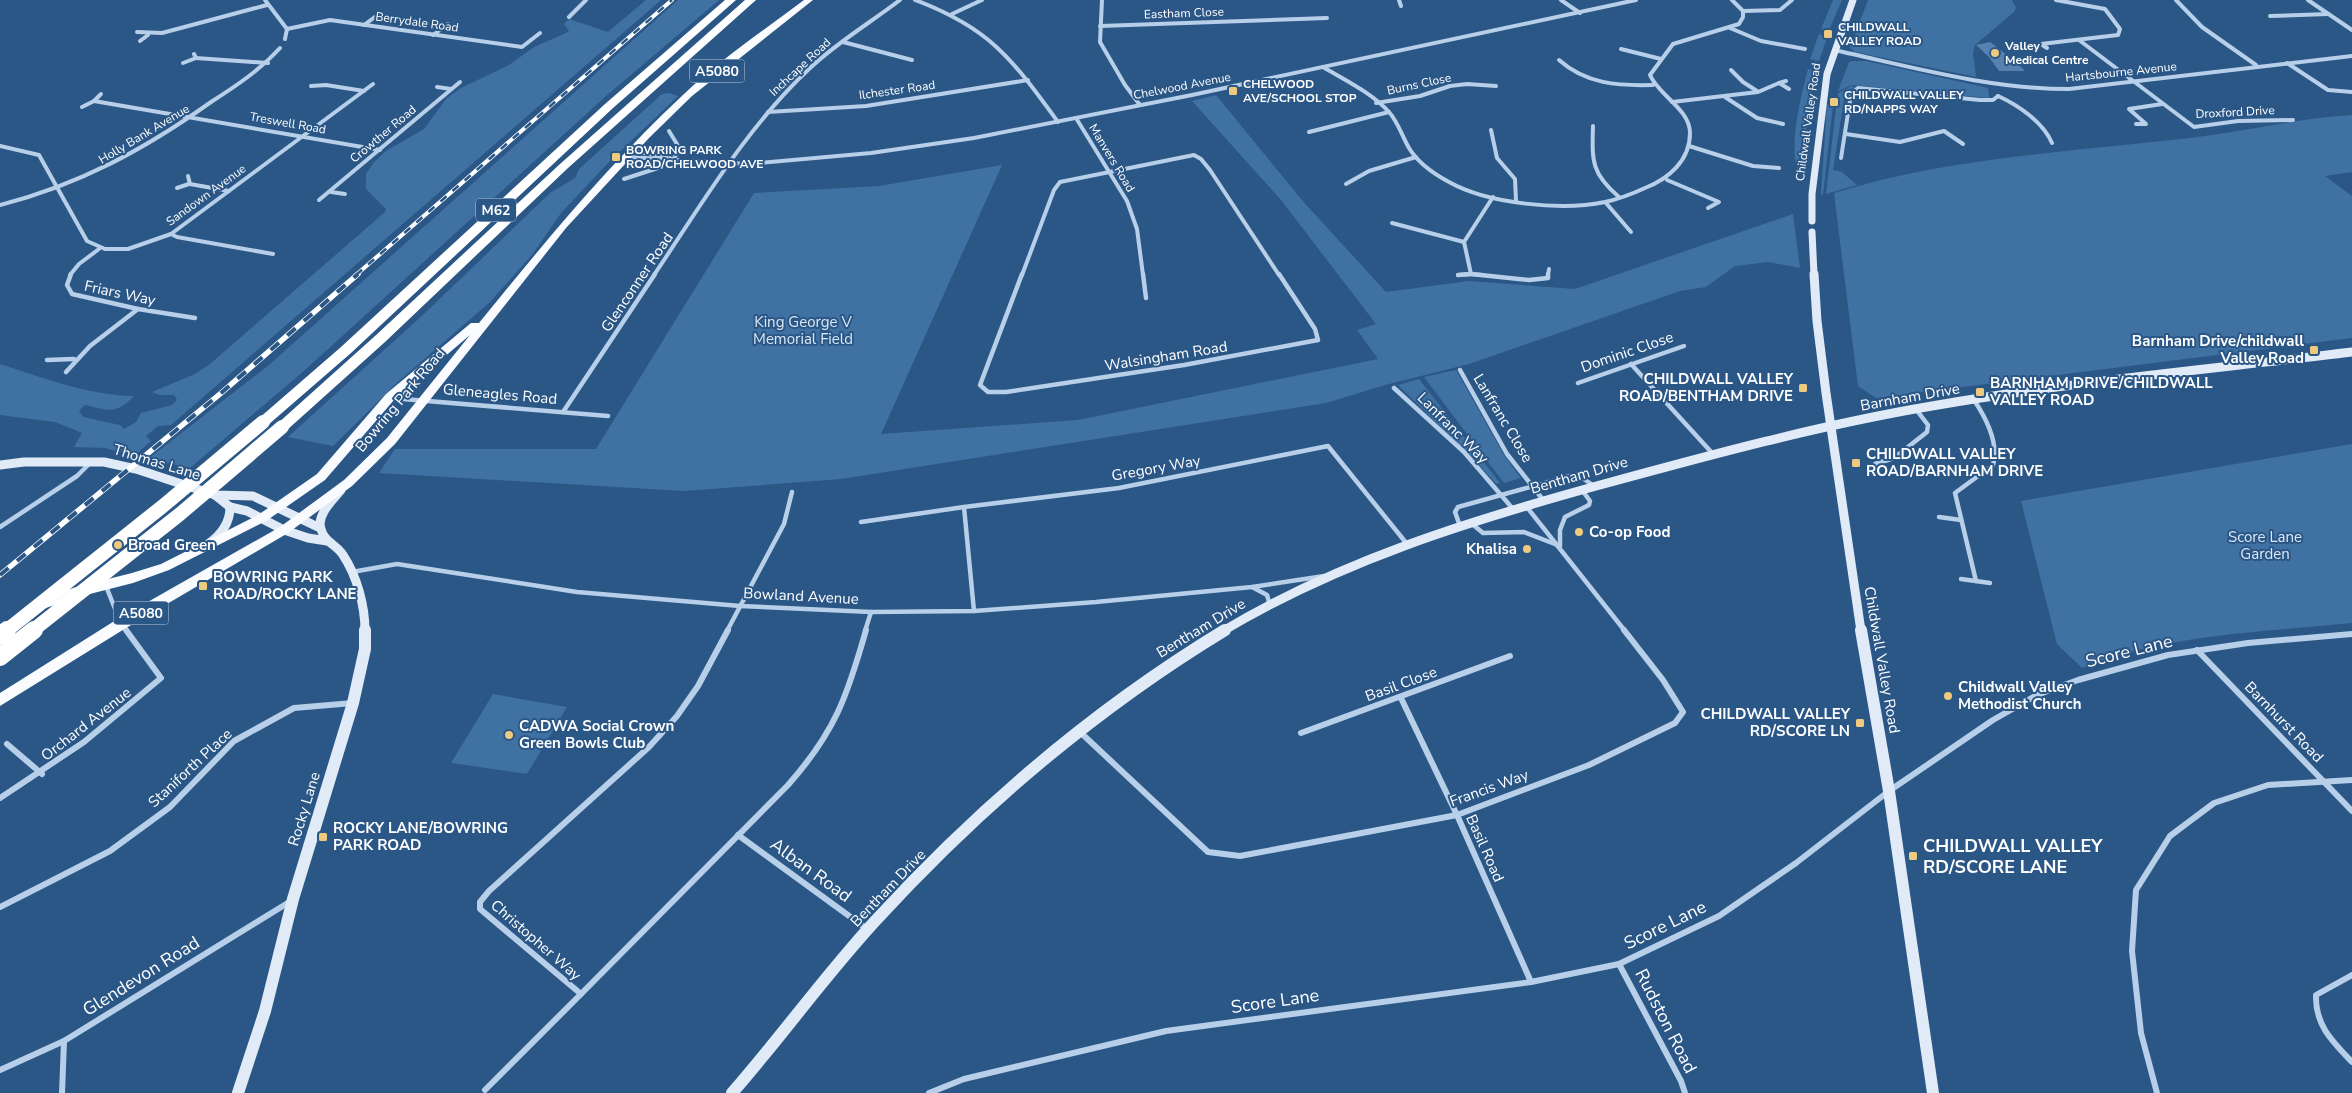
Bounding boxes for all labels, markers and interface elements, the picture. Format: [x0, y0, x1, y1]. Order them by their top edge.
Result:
street label: Eastham Close [1144, 4, 1224, 22]
street label: Berrydale Road [374, 8, 460, 36]
place label: CHILDWALL VALLEY ROAD [1837, 19, 1922, 49]
marker: CHILDWALL VALLEY ROAD [1822, 28, 1834, 40]
street label: Inchcape Road [766, 34, 834, 100]
place label: Valley Medical Centre [2004, 38, 2089, 68]
marker: Valley Medical Centre [1989, 47, 2001, 59]
street label: Hartsbourne Avenue [2065, 58, 2177, 86]
road number: A5080 [690, 59, 744, 82]
street label: Childwall Valley Road [1792, 62, 1824, 182]
street label: Chelwood Avenue [1132, 69, 1232, 103]
street label: Burns Close [1385, 69, 1453, 99]
place label: CHELWOOD AVE/SCHOOL STOP [1243, 76, 1357, 106]
street label: Ilchester Road [858, 77, 936, 103]
marker: CHELWOOD AVE/SCHOOL STOP [1227, 85, 1239, 97]
place label: CHILDWALL VALLEY RD/NAPPS WAY [1844, 87, 1964, 117]
marker: CHILDWALL VALLEY RD/NAPPS WAY [1828, 96, 1840, 108]
street label: Holly Bank Avenue [96, 101, 192, 167]
street label: Crowther Road [347, 102, 419, 166]
street label: Droxford Drive [2195, 102, 2275, 122]
street label: Treswell Road [249, 108, 327, 138]
street label: Manvers Road [1085, 121, 1139, 195]
place label: BOWRING PARK ROAD/CHELWOOD AVE [626, 142, 763, 172]
marker: BOWRING PARK ROAD/CHELWOOD AVE [610, 151, 622, 163]
street label: Sandown Avenue [163, 161, 249, 229]
road number: M62 [476, 198, 516, 222]
street label: Glenconner Road [596, 228, 678, 336]
street label: Friars Way [82, 276, 158, 310]
park label: King George V Memorial Field [753, 312, 853, 349]
street label: Dominic Close [1578, 327, 1676, 377]
place label: Barnham Drive/childwall Valley Road [2132, 331, 2304, 368]
street label: Walsingham Road [1103, 336, 1229, 376]
street label: Bowring Park Road [351, 344, 449, 456]
marker: Barnham Drive/childwall Valley Road [2308, 344, 2320, 356]
place label: CHILDWALL VALLEY ROAD/BENTHAM DRIVE [1619, 369, 1794, 406]
street label: Lanfranc Close [1469, 370, 1537, 466]
place label: BARNHAM DRIVE/CHILDWALL VALLEY ROAD [1989, 373, 2213, 410]
street label: Barnham Drive [1859, 378, 1961, 416]
street label: Gleneagles Road [442, 379, 558, 409]
marker: CHILDWALL VALLEY ROAD/BENTHAM DRIVE [1797, 382, 1809, 394]
marker: BARNHAM DRIVE/CHILDWALL VALLEY ROAD [1974, 386, 1986, 398]
street label: Lanfranc Way [1413, 388, 1493, 468]
street label: Thomas Lane [111, 439, 203, 485]
place label: CHILDWALL VALLEY ROAD/BARNHAM DRIVE [1866, 444, 2043, 481]
street label: Gregory Way [1110, 450, 1202, 486]
street label: Bentham Drive [1528, 452, 1630, 498]
marker: CHILDWALL VALLEY ROAD/BARNHAM DRIVE [1850, 457, 1862, 469]
place label: Co-op Food [1589, 522, 1670, 542]
marker: Co-op Food [1573, 526, 1585, 538]
park label: Score Lane Garden [2228, 527, 2302, 564]
place label: Broad Green [128, 535, 216, 555]
marker: Broad Green [112, 539, 124, 551]
place label: Khalisa [1466, 539, 1517, 559]
marker: Khalisa [1521, 543, 1533, 555]
place label: BOWRING PARK ROAD/ROCKY LANE [213, 567, 357, 604]
marker: BOWRING PARK ROAD/ROCKY LANE [197, 580, 209, 592]
street label: Bowland Avenue [743, 583, 859, 609]
street label: Childwall Valley Road [1859, 585, 1905, 735]
street label: Bentham Drive [1153, 594, 1249, 662]
road number: A5080 [114, 602, 168, 624]
street label: Score Lane [2083, 629, 2175, 673]
street label: Basil Close [1362, 662, 1440, 706]
place label: Childwall Valley Methodist Church [1958, 677, 2081, 714]
street label: Barnhurst Road [2240, 677, 2328, 767]
street label: Orchard Avenue [37, 683, 135, 765]
marker: Childwall Valley Methodist Church [1942, 690, 1954, 702]
place label: CHILDWALL VALLEY RD/SCORE LN [1701, 704, 1851, 741]
place label: CADWA Social Crown Green Bowls Club [519, 716, 674, 753]
marker: CHILDWALL VALLEY RD/SCORE LN [1854, 717, 1866, 729]
street label: Staniforth Place [144, 724, 236, 812]
marker: CADWA Social Crown Green Bowls Club [503, 729, 515, 741]
street label: Francis Way [1447, 764, 1531, 812]
street label: Rocky Lane [283, 769, 325, 849]
street label: Basil Road [1461, 811, 1509, 885]
place label: ROCKY LANE/BOWRING PARK ROAD [333, 818, 508, 855]
marker: ROCKY LANE/BOWRING PARK ROAD [317, 831, 329, 843]
street label: Alban Road [765, 832, 857, 908]
place label: CHILDWALL VALLEY RD/SCORE LANE [1923, 834, 2103, 879]
street label: Bentham Drive [846, 845, 930, 931]
marker: CHILDWALL VALLEY RD/SCORE LANE [1907, 850, 1919, 862]
street label: Christopher Way [486, 895, 586, 985]
street label: Score Lane [1620, 895, 1710, 955]
street label: Glendevon Road [78, 930, 204, 1022]
street label: Rudston Road [1629, 965, 1703, 1077]
street label: Score Lane [1229, 983, 1321, 1019]

